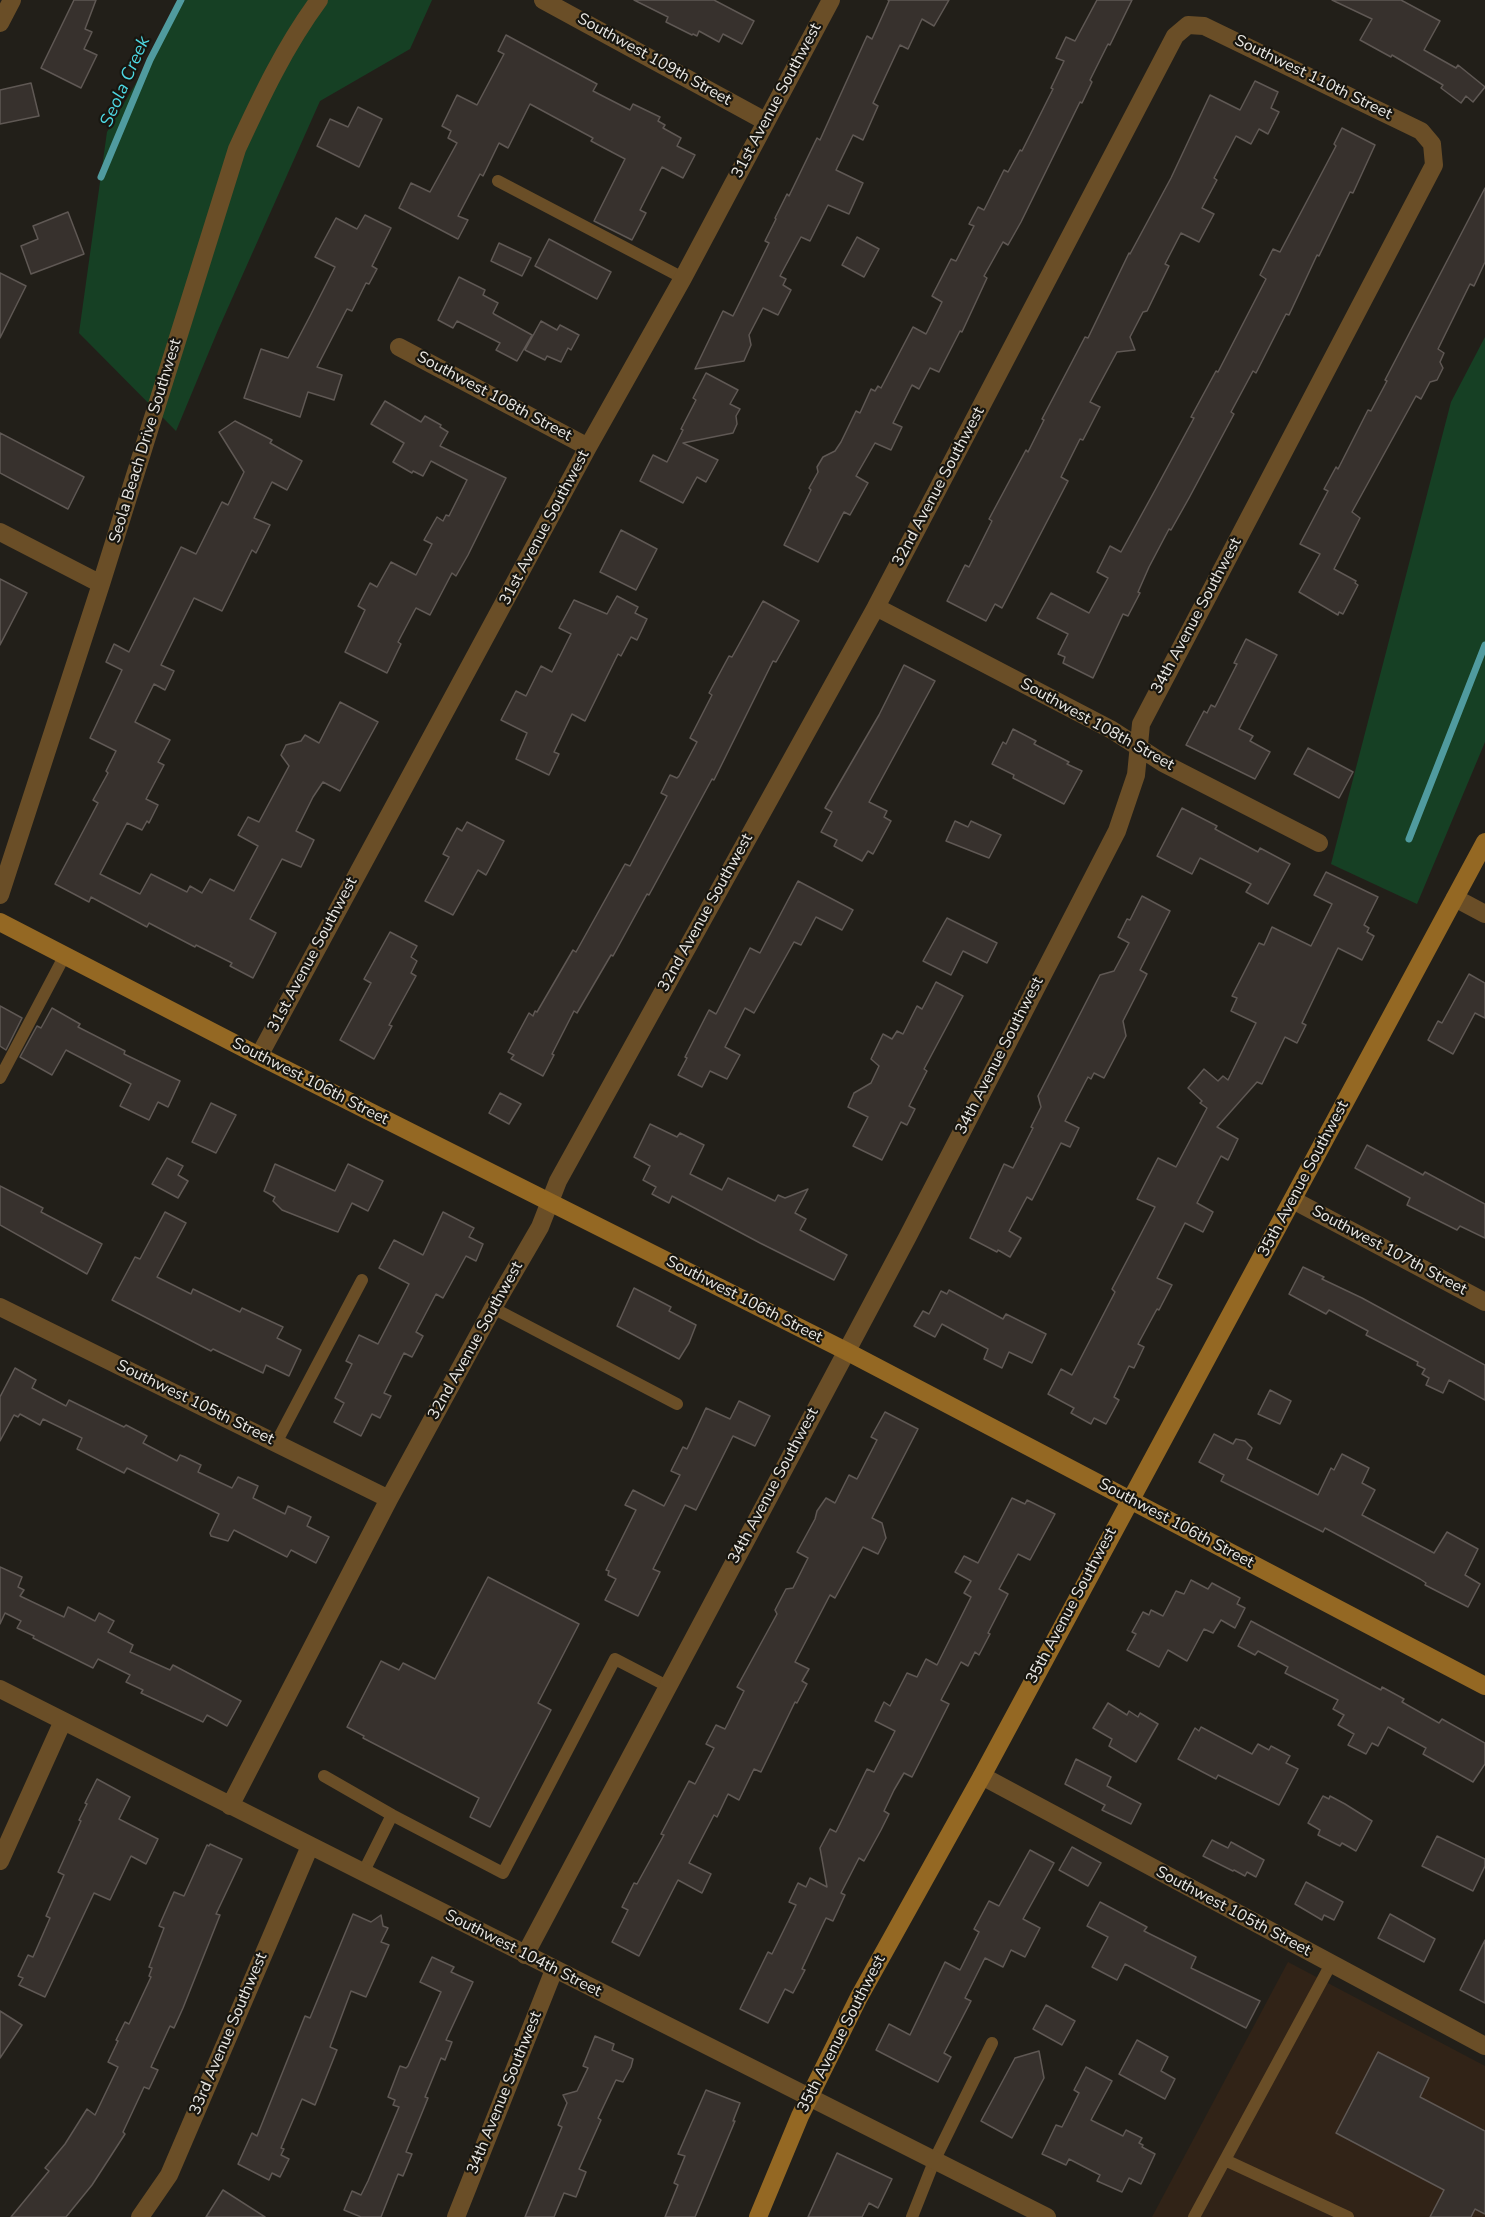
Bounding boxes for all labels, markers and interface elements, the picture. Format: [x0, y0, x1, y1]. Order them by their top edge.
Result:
street label: Southwest 109th Street [574, 10, 734, 110]
street label: 31st Avenue Southwest [728, 20, 826, 182]
street label: Southwest 110th Street [1231, 32, 1395, 124]
water label: Seola Creek [96, 33, 156, 131]
street label: Seola Beach Drive Southwest [106, 337, 186, 545]
street label: Southwest 108th Street [413, 348, 575, 446]
street label: 32nd Avenue Southwest [889, 404, 989, 570]
street label: 31st Avenue Southwest [496, 447, 594, 609]
street label: 34th Avenue Southwest [1148, 535, 1246, 697]
street label: Southwest 108th Street [1017, 675, 1177, 775]
street label: 32nd Avenue Southwest [655, 831, 757, 995]
street label: 31st Avenue Southwest [264, 874, 362, 1036]
street label: 34th Avenue Southwest [952, 974, 1048, 1138]
street label: Southwest 106th Street [229, 1034, 391, 1130]
street label: 35th Avenue Southwest [1255, 1098, 1353, 1260]
street label: Southwest 107th Street [1308, 1202, 1470, 1300]
street label: Southwest 106th Street [663, 1252, 825, 1348]
street label: 32nd Avenue Southwest [425, 1259, 527, 1423]
street label: Southwest 105th Street [113, 1357, 277, 1449]
street label: 34th Avenue Southwest [725, 1405, 823, 1567]
street label: Southwest 106th Street [1095, 1475, 1257, 1573]
street label: 35th Avenue Southwest [1023, 1525, 1121, 1687]
street label: Southwest 105th Street [1152, 1863, 1314, 1961]
street label: Southwest 104th Street [442, 1906, 604, 2002]
street label: 33rd Avenue Southwest [186, 1950, 272, 2118]
street label: 35th Avenue Southwest [794, 1952, 890, 2116]
street label: 34th Avenue Southwest [464, 2009, 546, 2177]

